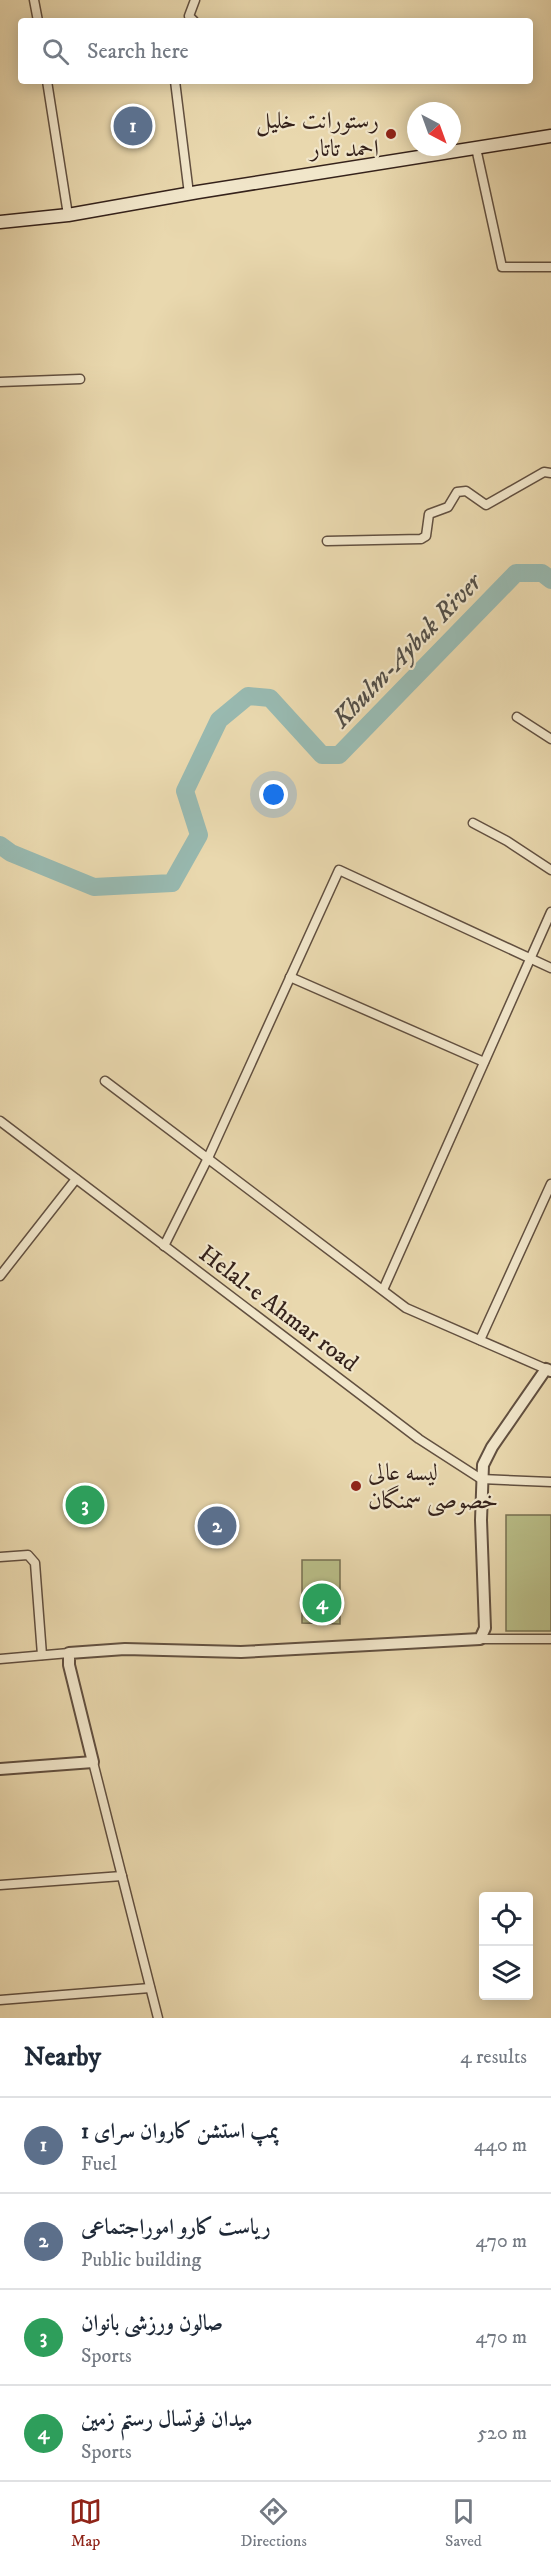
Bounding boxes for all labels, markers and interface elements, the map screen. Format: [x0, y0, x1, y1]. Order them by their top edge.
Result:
search box [18, 18, 533, 84]
icon: search [39, 35, 72, 68]
text: Search here [87, 38, 189, 65]
north arrow [407, 102, 461, 156]
pin: 1 [114, 104, 152, 148]
place label: رستورانت خلیل احمد تاتار [256, 106, 379, 164]
marker: رستورانت خلیل احمد تاتار [384, 127, 398, 141]
water label: Khulm-Aybak River [324, 566, 490, 736]
your location [259, 780, 288, 809]
street label: Helal-e Ahmar road [193, 1239, 364, 1379]
place label: لیسه عالی خصوصی سمنگان [368, 1458, 498, 1517]
marker: لیسه عالی خصوصی سمنگان [349, 1479, 363, 1493]
pin: 3 [66, 1482, 104, 1528]
pin: 2 [198, 1504, 236, 1549]
pin: 4 [302, 1580, 342, 1626]
map controls [479, 1892, 533, 2000]
button: locate [479, 1892, 533, 1946]
button: layers [479, 1946, 533, 2000]
text: Nearby [24, 2041, 101, 2074]
text: 4 results [460, 2045, 527, 2070]
text: پمپ استشن کاروان سرای 1 [81, 2118, 279, 2145]
text: 1 [40, 2133, 47, 2158]
text: 440 m [474, 2133, 527, 2158]
text: Fuel [81, 2152, 117, 2177]
text: ریاست کارو اموراجتماعی [81, 2214, 271, 2241]
text: 2 [39, 2229, 48, 2254]
text: 470 m [476, 2229, 527, 2254]
text: Public building [81, 2248, 201, 2273]
text: صالون ورزشی بانوان [81, 2310, 223, 2337]
text: 3 [40, 2325, 47, 2350]
text: 470 m [476, 2325, 527, 2350]
text: Sports [81, 2344, 132, 2369]
text: میدان فوتسال رستم زمین [81, 2406, 252, 2433]
text: 4 [38, 2421, 49, 2446]
text: 520 m [477, 2421, 527, 2446]
text: Sports [81, 2440, 132, 2465]
tab: Map [69, 2495, 102, 2551]
tab: Directions [240, 2495, 307, 2551]
tab: Saved [445, 2495, 482, 2551]

